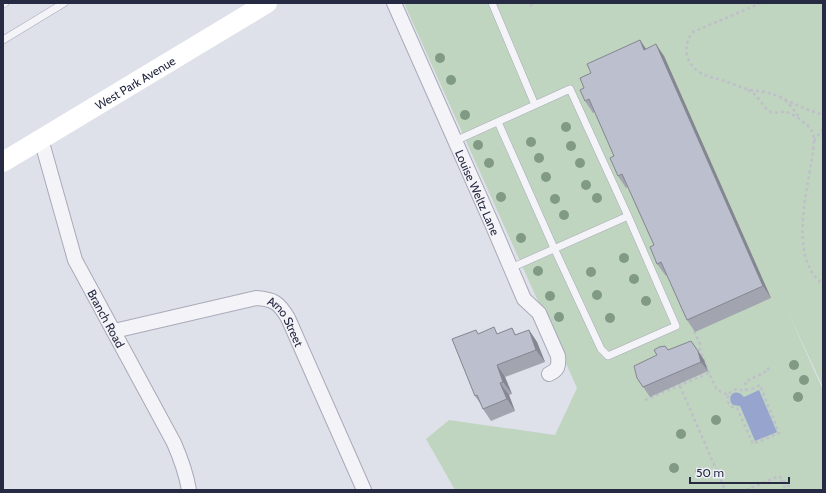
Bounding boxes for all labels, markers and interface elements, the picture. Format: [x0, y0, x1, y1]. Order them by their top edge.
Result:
street label: West Park Avenue [92, 53, 178, 113]
street label: Louise Weltz Lane [452, 147, 503, 237]
street label: Branch Road [85, 287, 128, 350]
street label: Arno Street [265, 292, 307, 349]
scale bar [690, 459, 789, 485]
text: 50 m [696, 465, 724, 480]

